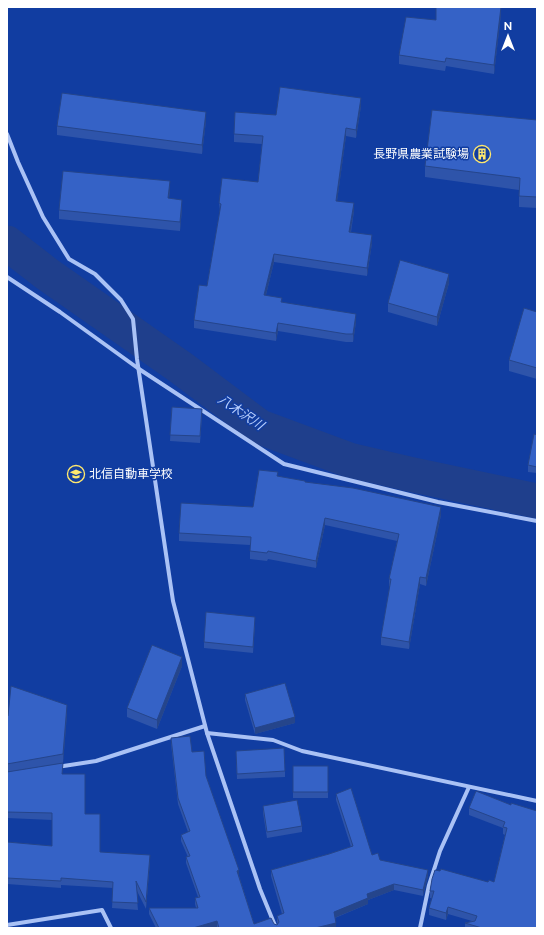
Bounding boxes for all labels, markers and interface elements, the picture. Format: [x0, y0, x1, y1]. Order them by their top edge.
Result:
north arrow [488, 16, 528, 56]
text: N [504, 20, 512, 33]
building icon: 長野県農業試験場 [472, 144, 492, 164]
place label: 長野県農業試験場 [373, 147, 469, 161]
water label: 八木沢川 [215, 391, 268, 434]
school or university icon: 北信自動車学校 [66, 464, 86, 484]
place label: 北信自動車学校 [89, 467, 173, 481]

